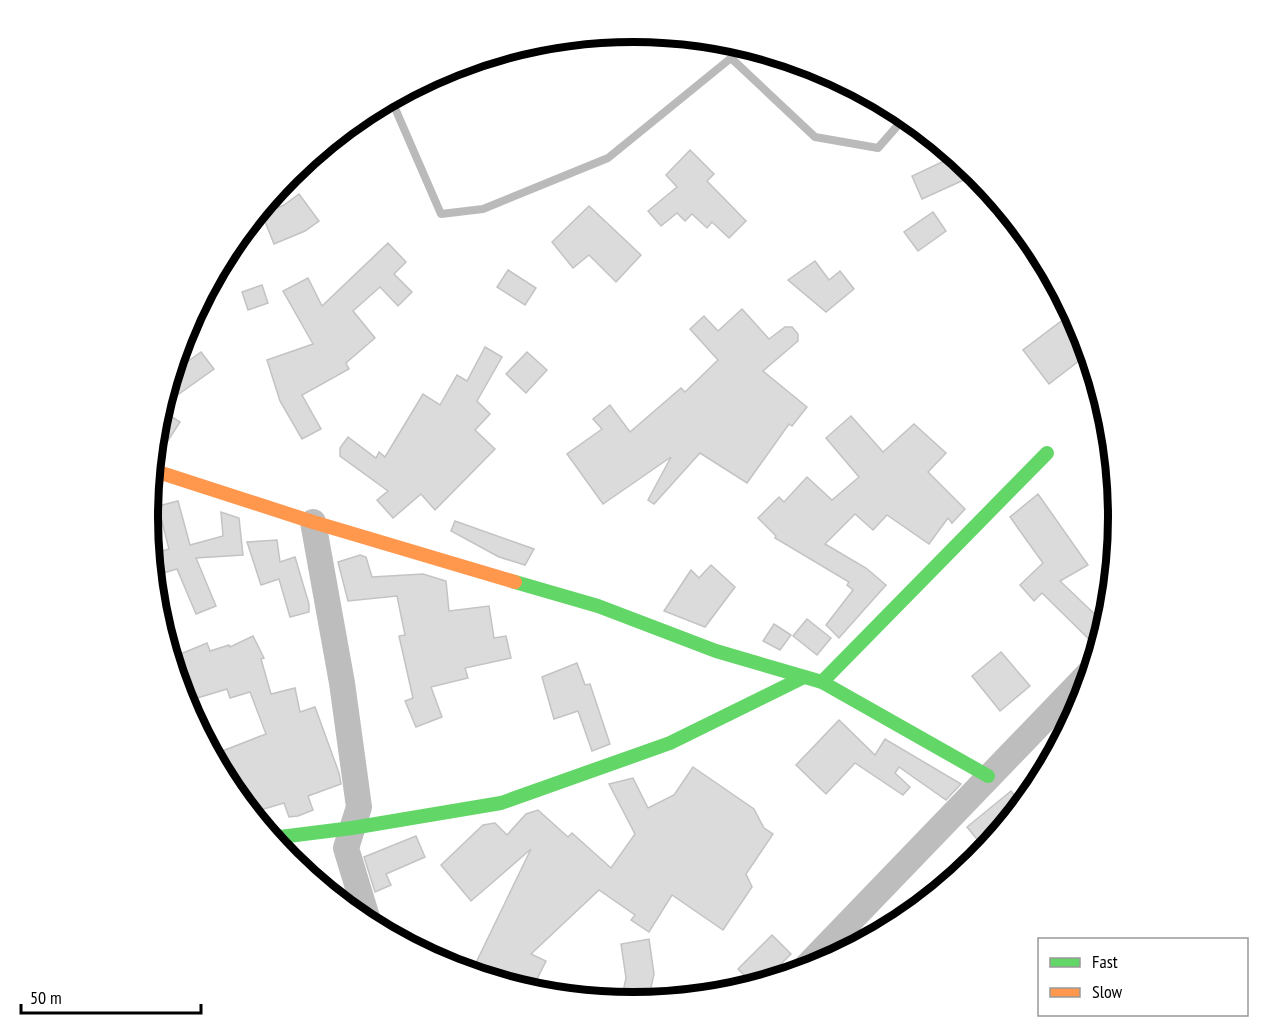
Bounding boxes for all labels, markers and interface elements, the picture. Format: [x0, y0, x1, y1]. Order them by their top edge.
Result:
legend [1038, 938, 1248, 1016]
text: Fast [1092, 950, 1118, 973]
scale bar [21, 977, 201, 1015]
text: Slow [1092, 980, 1123, 1003]
text: 50 m [30, 986, 62, 1009]

